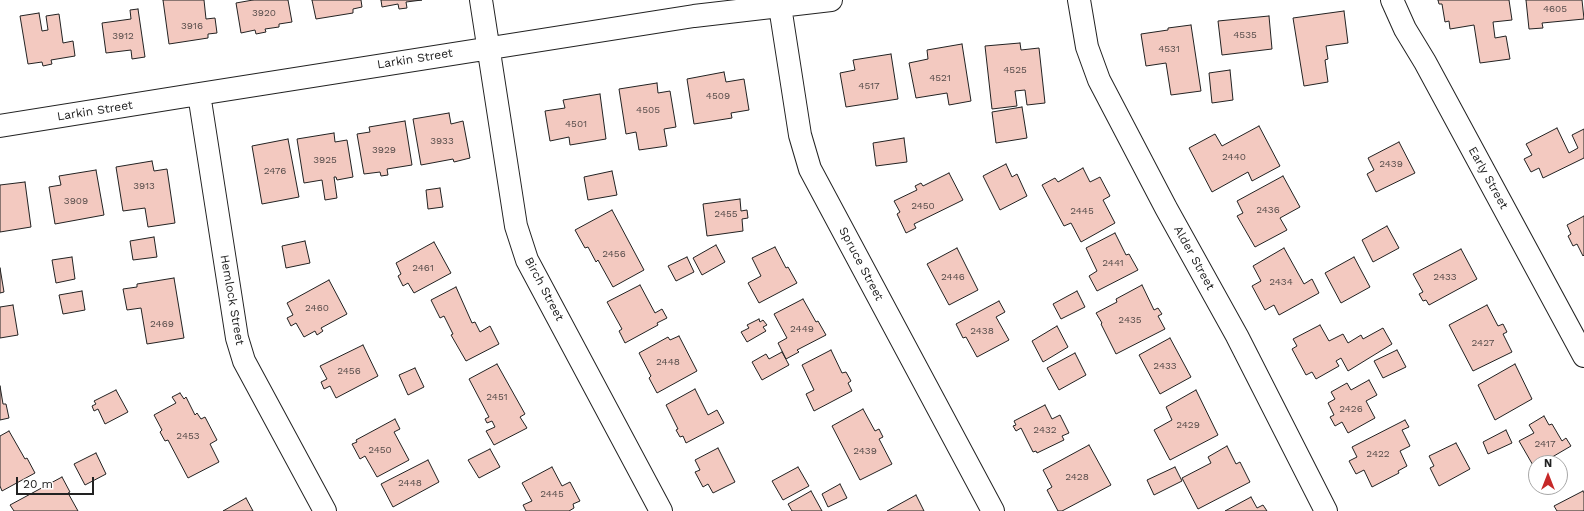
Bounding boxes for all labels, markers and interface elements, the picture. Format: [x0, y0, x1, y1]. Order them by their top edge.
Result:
house number: 4605 [1543, 3, 1567, 15]
house number: 3920 [252, 7, 276, 19]
house number: 3916 [181, 20, 203, 32]
house number: 4535 [1233, 29, 1257, 41]
house number: 3912 [112, 30, 134, 42]
house number: 4531 [1158, 43, 1180, 55]
street label: Larkin Street [376, 46, 454, 72]
house number: 4525 [1003, 64, 1027, 76]
house number: 4521 [929, 72, 951, 84]
house number: 4517 [858, 80, 880, 92]
house number: 4509 [706, 90, 730, 102]
street label: Larkin Street [56, 98, 134, 124]
house number: 4505 [636, 104, 660, 116]
house number: 4501 [565, 118, 587, 130]
house number: 3933 [430, 135, 454, 147]
house number: 3929 [372, 144, 396, 156]
street label: Early Street [1465, 144, 1511, 212]
house number: 2440 [1222, 151, 1246, 163]
house number: 3925 [313, 154, 337, 166]
house number: 2439 [1379, 158, 1403, 170]
house number: 2476 [264, 165, 286, 177]
house number: 3913 [133, 180, 155, 192]
house number: 3909 [64, 195, 88, 207]
house number: 2450 [911, 200, 935, 212]
house number: 2436 [1256, 204, 1280, 216]
house number: 2445 [1070, 205, 1094, 217]
house number: 2455 [714, 208, 738, 220]
street label: Alder Street [1170, 223, 1218, 293]
street label: Spruce Street [836, 225, 886, 303]
house number: 2456 [602, 248, 626, 260]
street label: Hemlock Street [217, 254, 247, 346]
street label: Birch Street [521, 255, 567, 323]
house number: 2441 [1102, 257, 1124, 269]
house number: 2461 [412, 262, 434, 274]
house number: 2446 [941, 271, 965, 283]
house number: 2433 [1433, 271, 1457, 283]
house number: 2434 [1269, 276, 1293, 288]
house number: 2460 [305, 302, 329, 314]
house number: 2435 [1118, 314, 1142, 326]
house number: 2469 [150, 318, 174, 330]
house number: 2449 [790, 323, 814, 335]
house number: 2438 [970, 325, 994, 337]
house number: 2427 [1472, 337, 1494, 349]
house number: 2448 [656, 356, 680, 368]
house number: 2433 [1153, 360, 1177, 372]
house number: 2456 [337, 365, 361, 377]
house number: 2451 [486, 391, 508, 403]
house number: 2426 [1339, 403, 1363, 415]
house number: 2429 [1176, 419, 1200, 431]
house number: 2432 [1033, 424, 1057, 436]
house number: 2453 [176, 430, 200, 442]
house number: 2417 [1535, 438, 1555, 450]
house number: 2450 [368, 444, 392, 456]
house number: 2439 [853, 445, 877, 457]
house number: 2422 [1366, 448, 1390, 460]
north arrow [1528, 455, 1568, 495]
text: N [1544, 457, 1552, 470]
scale bar [18, 469, 96, 495]
house number: 2428 [1065, 471, 1089, 483]
text: 20 m [23, 477, 53, 491]
house number: 2448 [398, 477, 422, 489]
house number: 2445 [540, 488, 564, 500]

